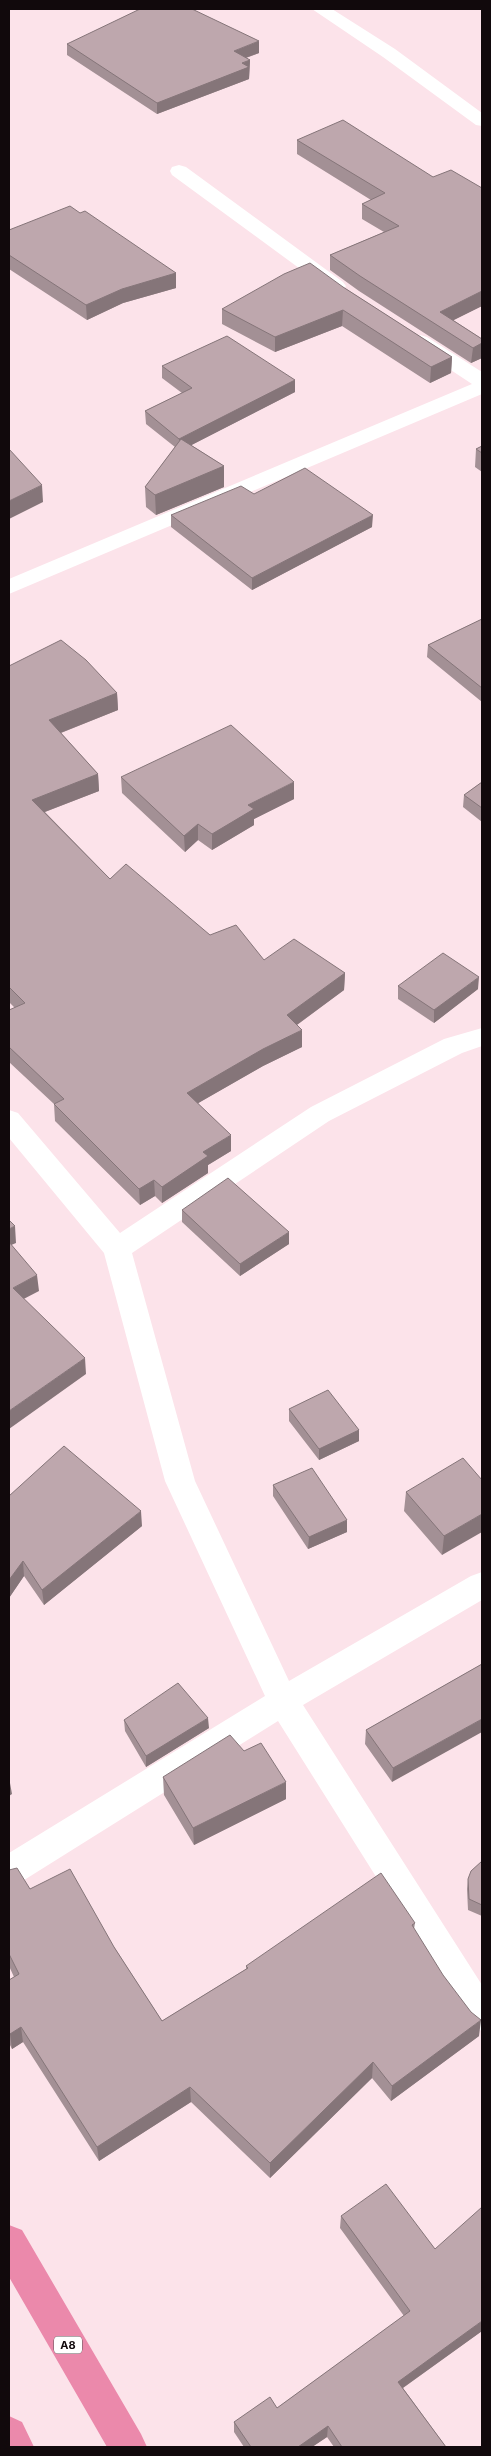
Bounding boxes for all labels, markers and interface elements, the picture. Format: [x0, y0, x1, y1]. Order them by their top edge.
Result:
road number: A8 [54, 2336, 82, 2354]

